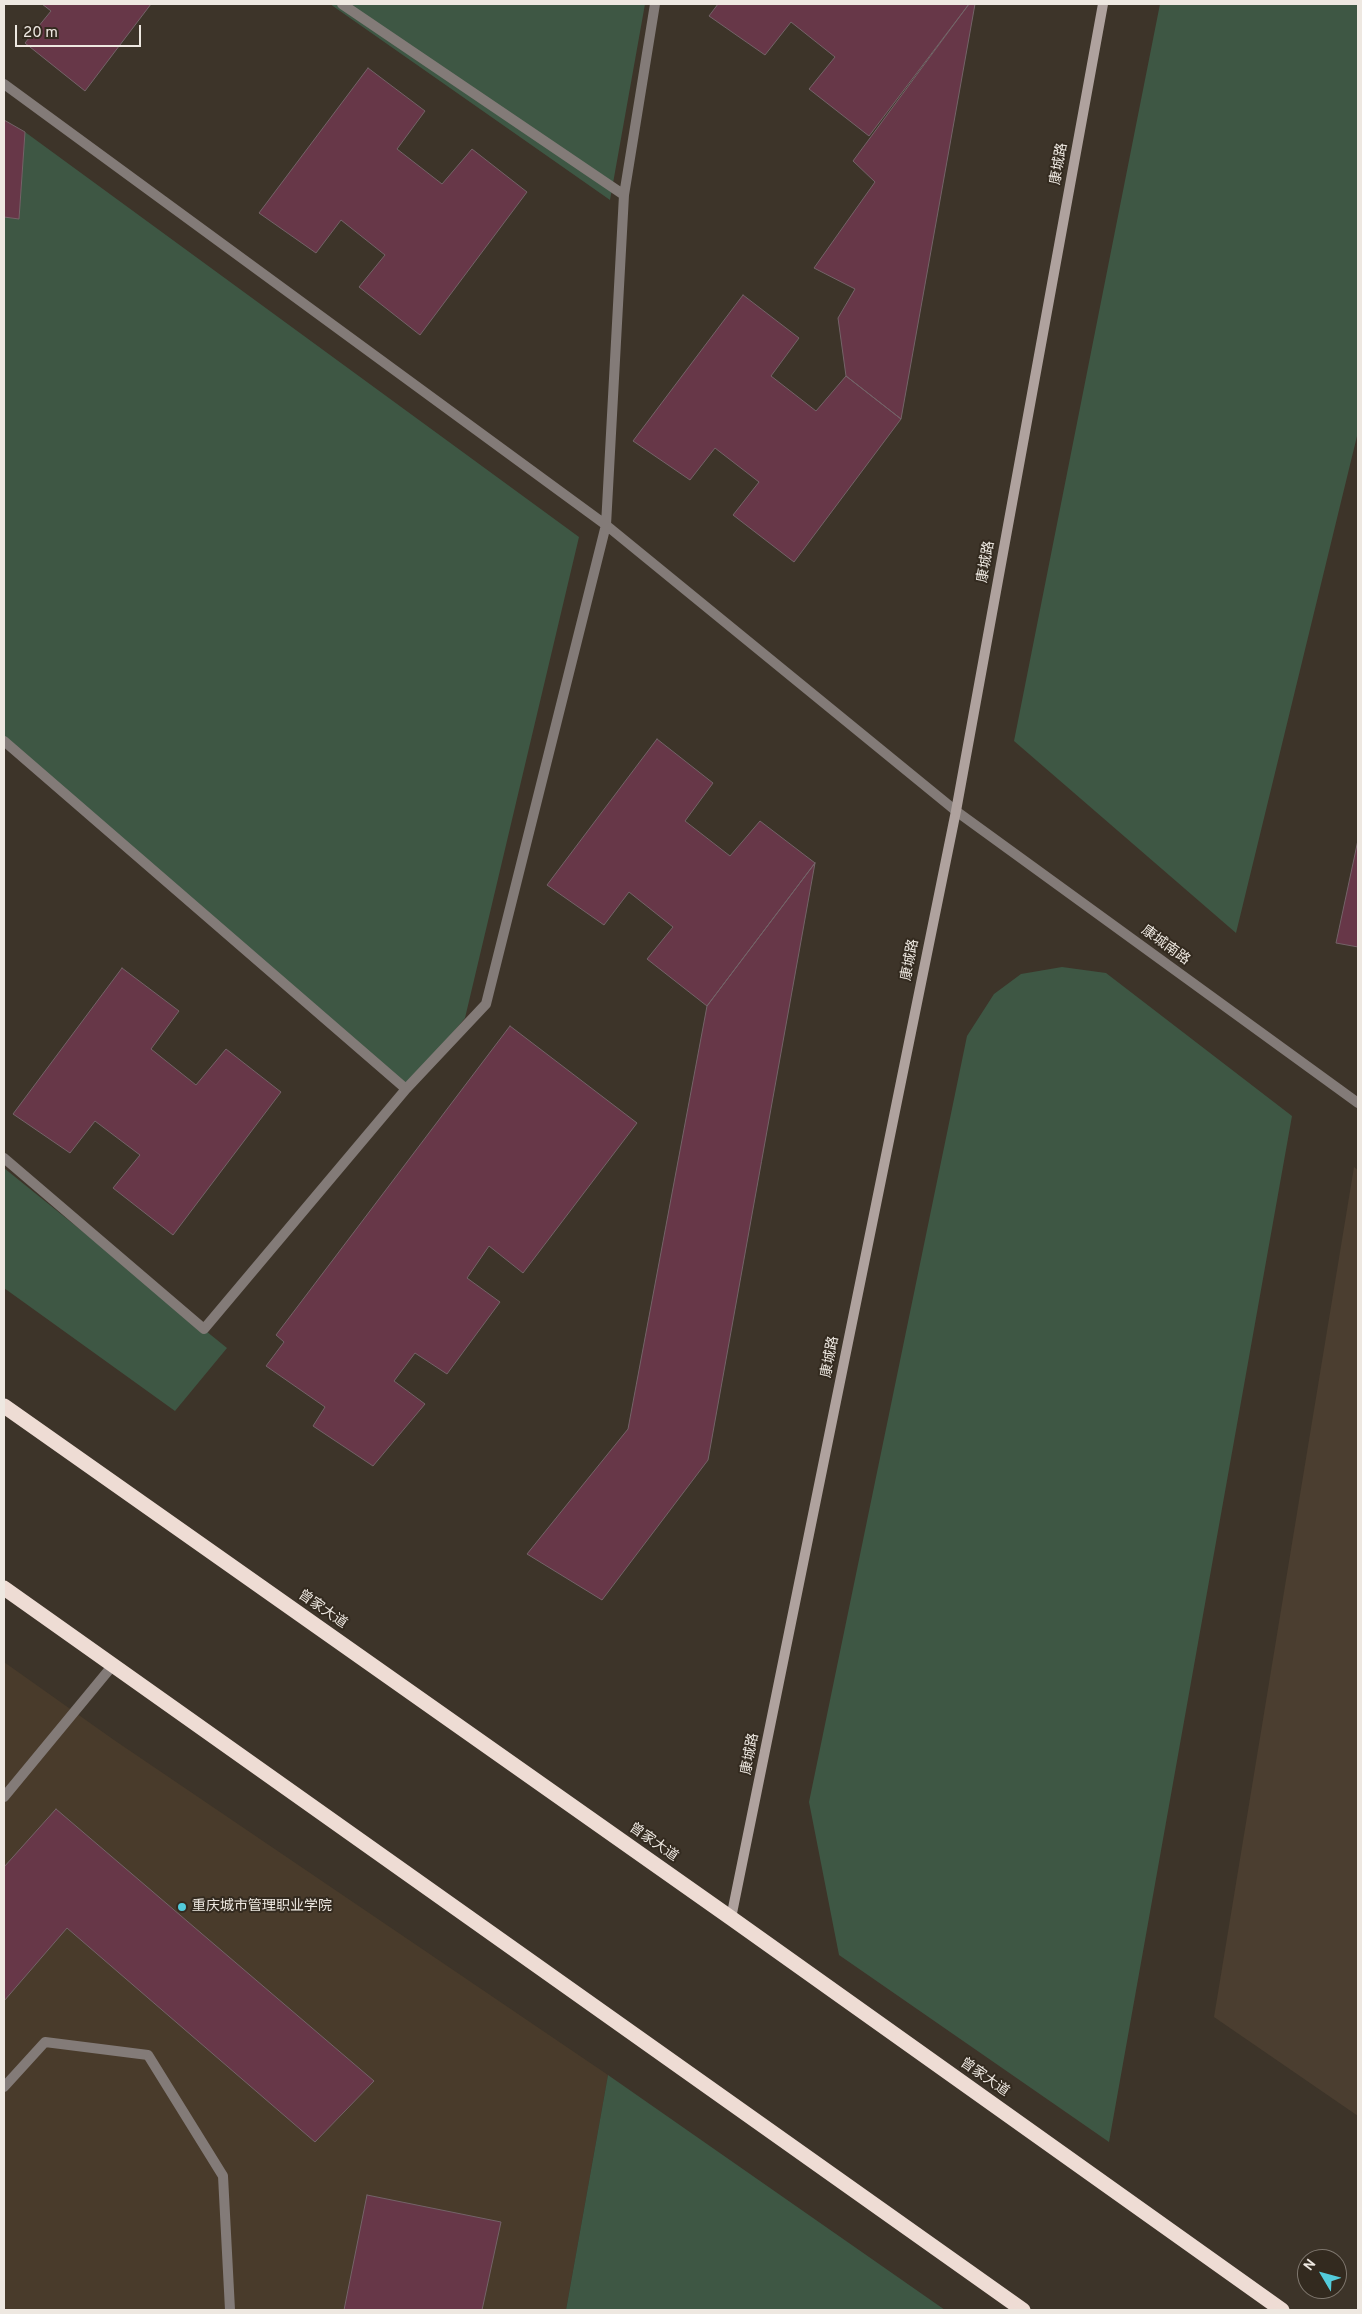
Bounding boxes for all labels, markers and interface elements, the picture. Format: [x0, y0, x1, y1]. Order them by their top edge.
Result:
scale bar [18, 15, 144, 47]
text: 20 m [23, 24, 58, 43]
street label: 康城路 [1048, 142, 1072, 186]
street label: 康城路 [975, 540, 999, 584]
street label: 康城南路 [1137, 923, 1193, 969]
street label: 康城路 [899, 938, 923, 982]
street label: 康城路 [819, 1335, 843, 1379]
street label: 曾家大道 [294, 1587, 350, 1633]
street label: 康城路 [739, 1732, 763, 1776]
street label: 曾家大道 [625, 1820, 681, 1866]
place label: 重庆城市管理职业学院 [192, 1899, 332, 1915]
marker: 重庆城市管理职业学院 [176, 1901, 188, 1913]
street label: 曾家大道 [956, 2055, 1012, 2101]
north arrow [1297, 2249, 1347, 2299]
text: N [1301, 2256, 1320, 2274]

